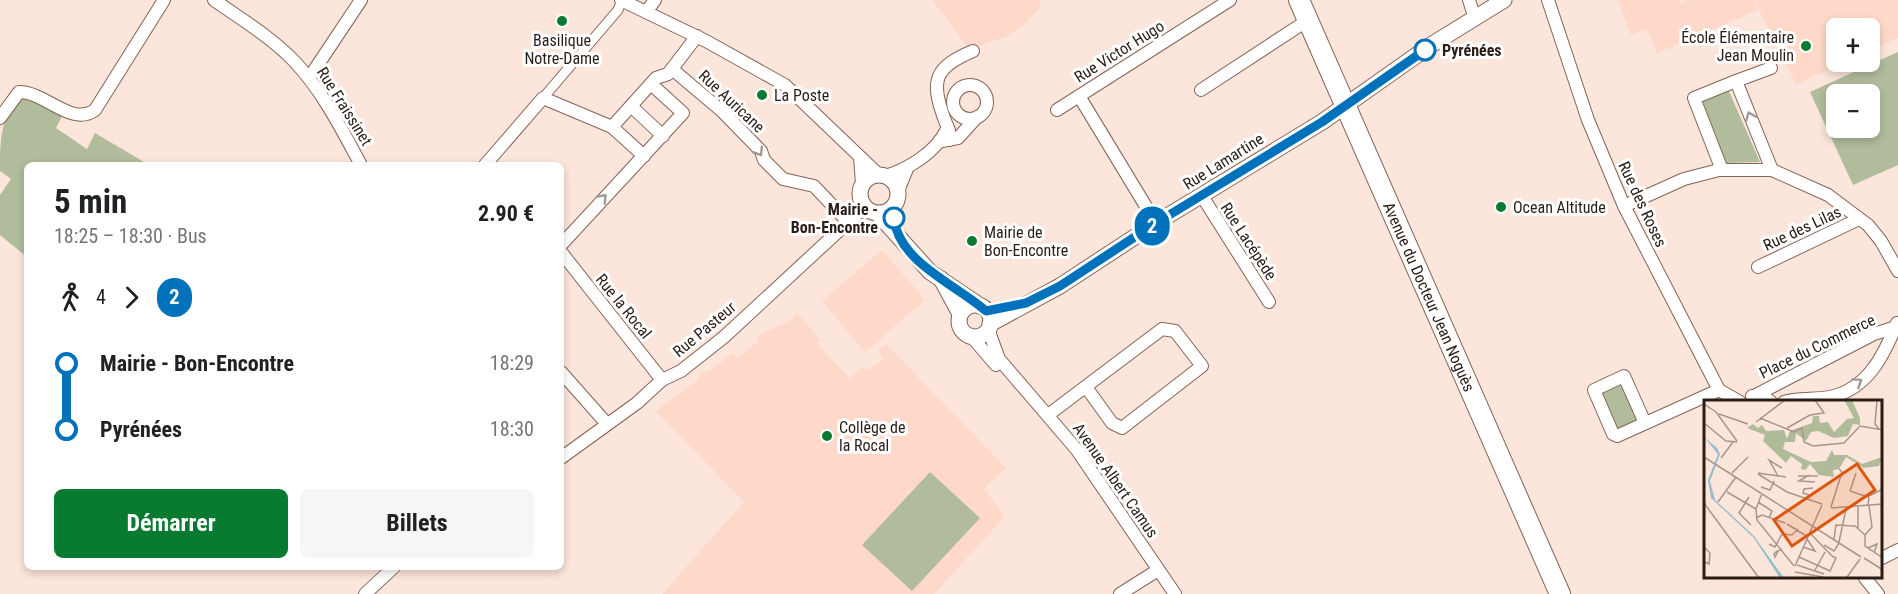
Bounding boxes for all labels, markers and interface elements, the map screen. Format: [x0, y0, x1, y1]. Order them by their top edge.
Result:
marker: Basilique Notre-Dame [555, 14, 569, 28]
street label: Rue Victor Hugo [1071, 16, 1168, 87]
map controls [1826, 18, 1880, 138]
button: + [1826, 18, 1880, 72]
place label: École Élémentaire Jean Moulin [1681, 28, 1794, 65]
place label: Basilique Notre-Dame [524, 31, 600, 68]
marker: Pyrénées [1414, 39, 1436, 61]
marker: École Élémentaire Jean Moulin [1799, 39, 1813, 53]
place label: Pyrénées [1442, 41, 1502, 60]
street label: Rue Fraissinet [313, 63, 376, 149]
street label: Rue Auricane [695, 66, 769, 137]
button: − [1826, 84, 1880, 138]
place label: La Poste [774, 86, 829, 105]
marker: La Poste [755, 88, 769, 102]
one-way arrow [1745, 111, 1757, 122]
street label: Rue Lamartine [1180, 129, 1267, 194]
one-way arrow [752, 146, 763, 157]
street label: Rue des Roses [1614, 158, 1671, 250]
text: 5 min [54, 182, 127, 221]
one-way arrow [596, 195, 607, 206]
place label: Ocean Altitude [1513, 198, 1606, 217]
street label: Rue Lacépède [1217, 199, 1281, 284]
street label: Avenue du Docteur Jean Noguès [1379, 199, 1479, 394]
place label: Mairie - Bon-Encontre [791, 200, 878, 237]
marker: Ocean Altitude [1494, 200, 1508, 214]
text: 2.90 € [478, 201, 534, 226]
street label: Rue des Lilas [1760, 202, 1844, 255]
line badge: 2 [1132, 206, 1172, 246]
marker: Mairie - Bon-Encontre [883, 207, 905, 229]
text: 2 [1147, 214, 1157, 238]
place label: Mairie de Bon-Encontre [984, 223, 1068, 260]
text: 18:25 – 18:30 · Bus [54, 224, 207, 248]
marker: Mairie de Bon-Encontre [965, 234, 979, 248]
street label: Rue la Rocal [592, 270, 655, 342]
icon: walk [54, 281, 87, 314]
icon: forward [115, 281, 148, 314]
text: 4 [96, 285, 106, 309]
text: 2 [169, 285, 180, 309]
street label: Rue Pasteur [669, 298, 740, 361]
street label: Place du Commerce [1756, 310, 1878, 383]
text: Mairie - Bon-Encontre [100, 351, 294, 376]
text: 18:29 [490, 351, 534, 375]
one-way arrow [1852, 378, 1863, 389]
inset map [1704, 400, 1883, 579]
text: Pyrénées [100, 417, 182, 442]
text: 18:30 [490, 417, 534, 441]
place label: Collège de la Rocal [839, 418, 905, 455]
street label: Avenue Albert Camus [1069, 419, 1162, 541]
marker: Collège de la Rocal [820, 429, 834, 443]
button: Démarrer [54, 489, 288, 558]
button: Billets [300, 489, 534, 558]

